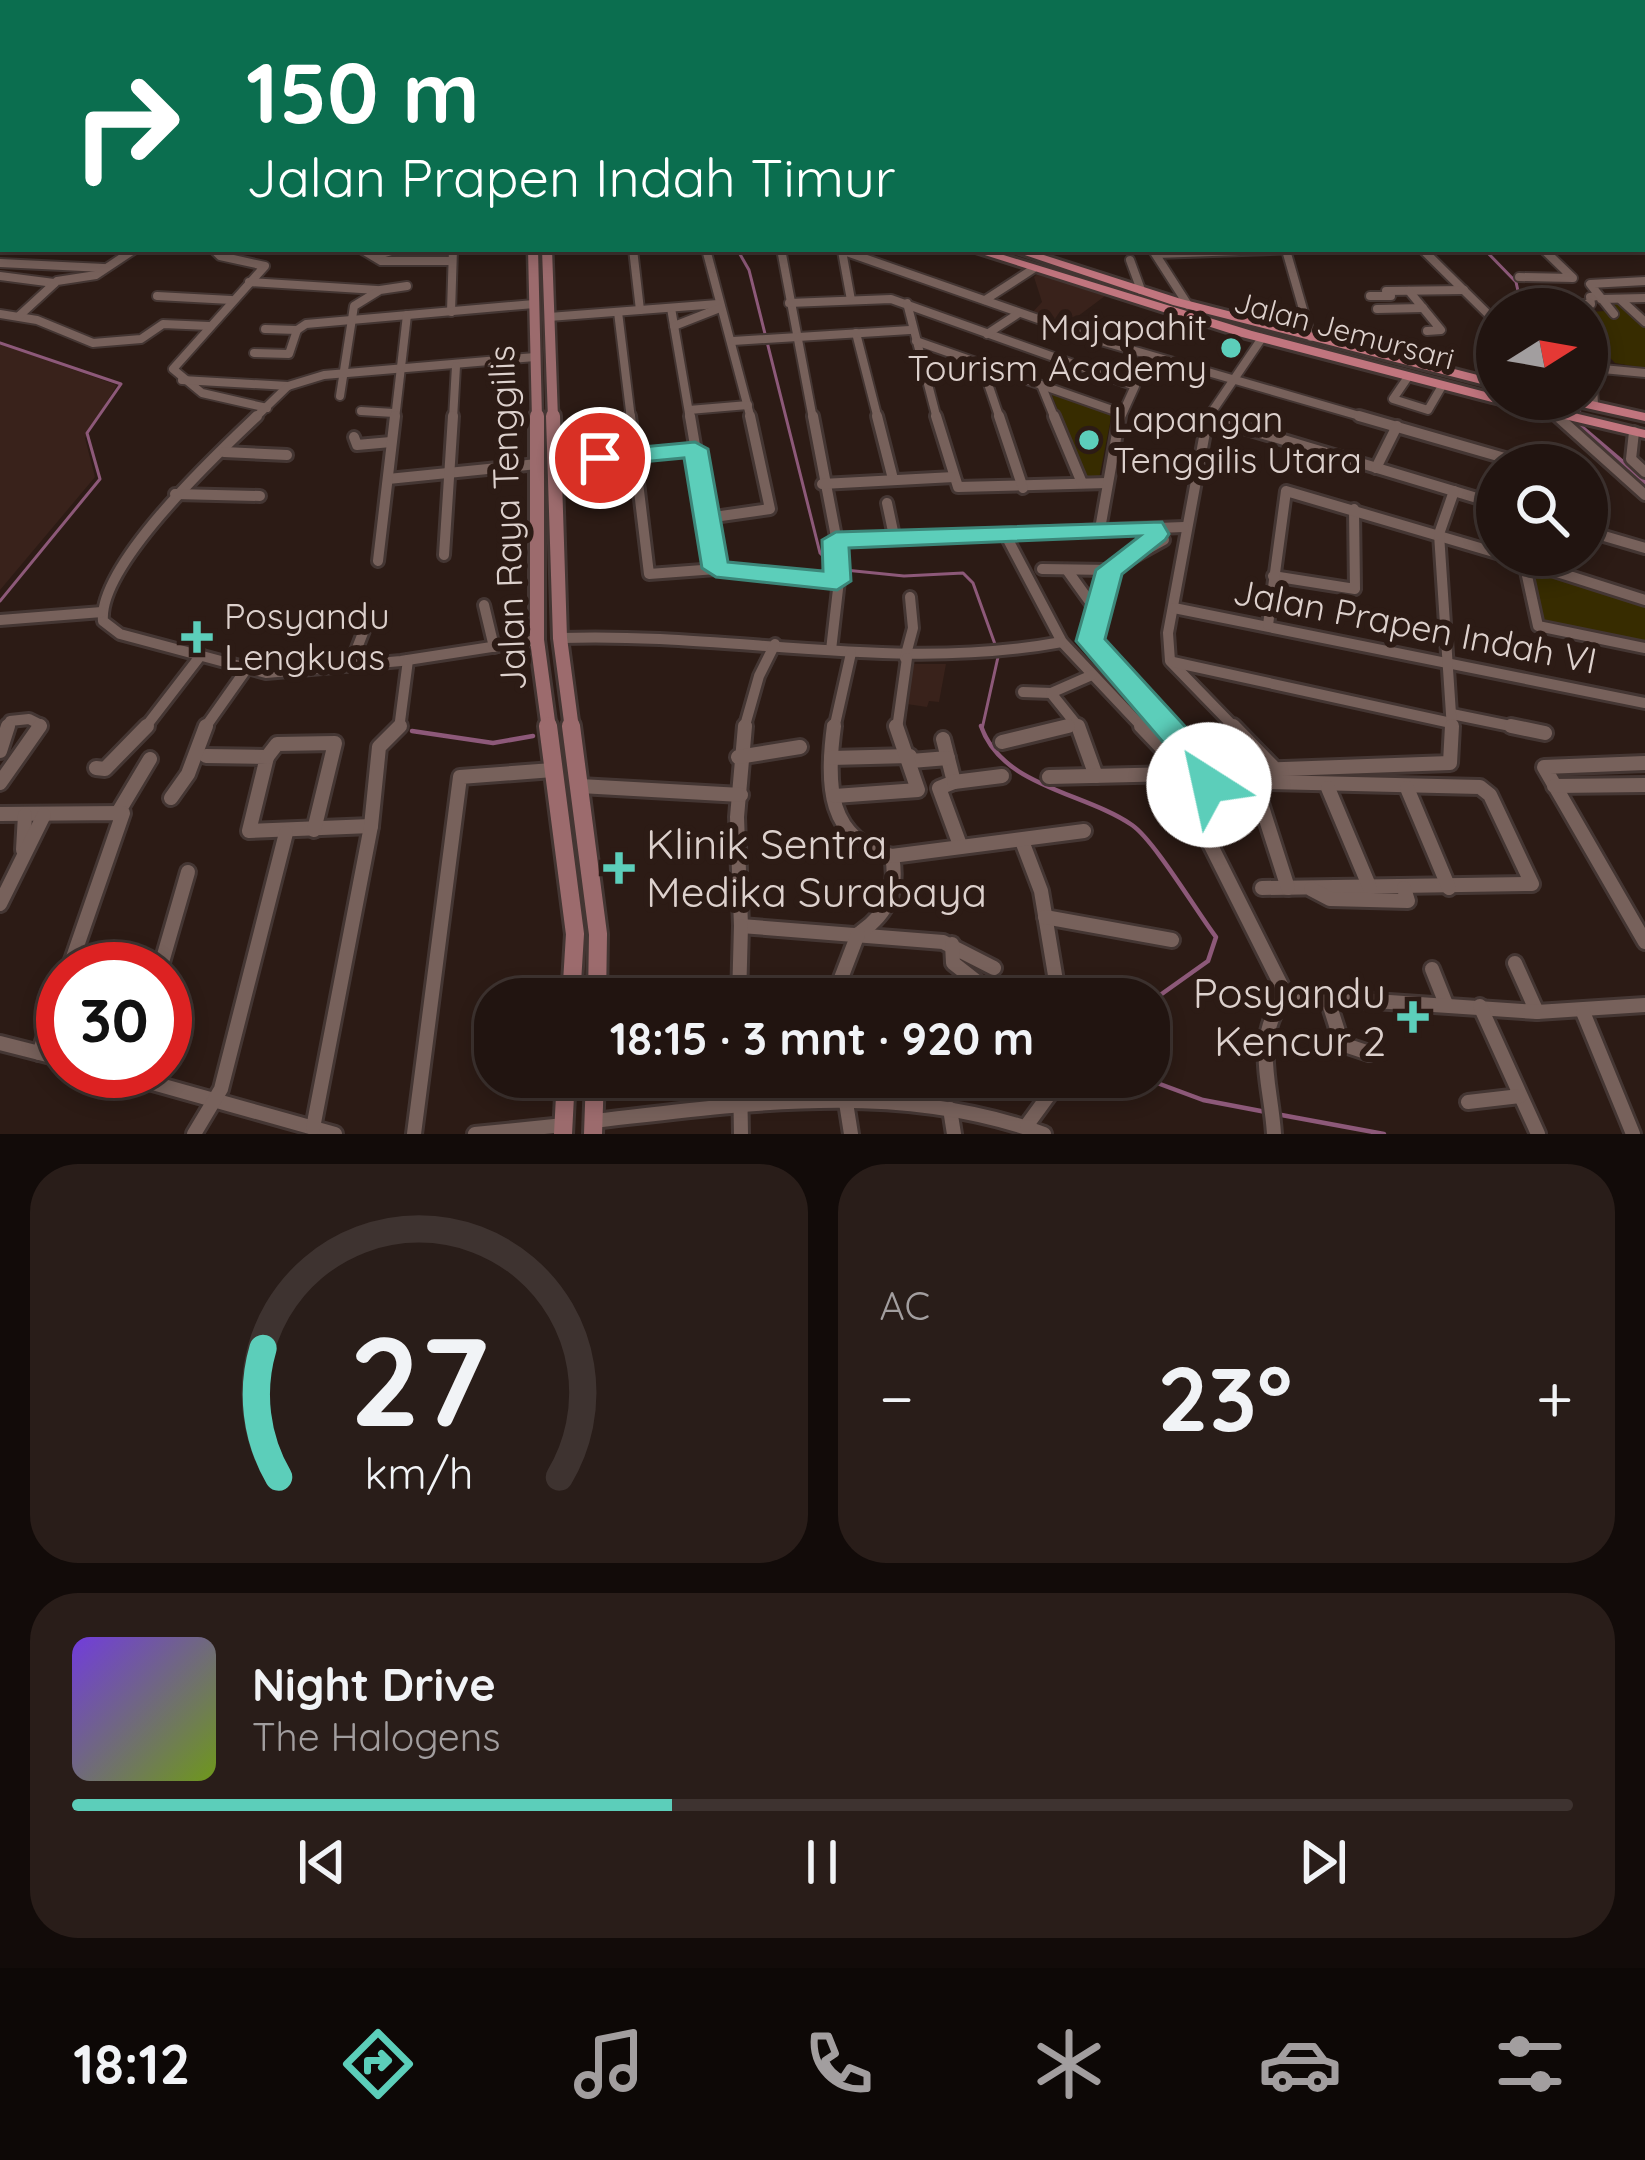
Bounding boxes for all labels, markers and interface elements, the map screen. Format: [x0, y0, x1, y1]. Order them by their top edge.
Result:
text: 150 m [246, 39, 480, 144]
icon: right [48, 48, 204, 204]
text: Jalan Prapen Indah Timur [246, 143, 895, 211]
street label: Jalan Jemursari [1230, 282, 1459, 378]
north arrow [1476, 288, 1608, 420]
map controls [1476, 288, 1608, 576]
place label: Majapahit Tourism Academy [907, 304, 1207, 390]
marker: Majapahit Tourism Academy [1218, 335, 1244, 361]
street label: Jalan Raya Tenggilis [478, 345, 535, 691]
place label: Lapangan Tenggilis Utara [1113, 396, 1362, 482]
pin [549, 407, 651, 509]
icon: arrive [567, 425, 633, 491]
marker: Lapangan Tenggilis Utara [1076, 427, 1102, 453]
button: search [1476, 444, 1608, 576]
street label: Jalan Prapen Indah VI [1230, 568, 1601, 683]
place label: Posyandu Lengkuas [224, 593, 390, 679]
marker: Posyandu Lengkuas [181, 621, 213, 653]
position arrow [1146, 722, 1272, 848]
place label: Klinik Sentra Medika Surabaya [646, 817, 987, 918]
marker: Klinik Sentra Medika Surabaya [603, 852, 635, 884]
speed limit sign: 30 [36, 942, 192, 1098]
place label: Posyandu Kencur 2 [1193, 966, 1386, 1067]
marker: Posyandu Kencur 2 [1397, 1001, 1429, 1033]
text: 18:15 · 3 mnt · 920 m [610, 1010, 1034, 1066]
text: AC [880, 1281, 930, 1330]
text: 27 [349, 1301, 489, 1457]
text: 23° [1157, 1341, 1292, 1454]
text: − [880, 1356, 914, 1439]
text: + [1536, 1356, 1573, 1439]
text: km/h [364, 1445, 473, 1499]
text: Night Drive [252, 1656, 496, 1712]
text: The Halogens [252, 1712, 501, 1761]
icon: previous [289, 1829, 355, 1895]
icon: pause [789, 1829, 855, 1895]
icon: next [1290, 1829, 1356, 1895]
icon: directions [336, 2022, 420, 2106]
icon: music [567, 2022, 651, 2106]
icon: phone [797, 2022, 881, 2106]
icon: climate [1027, 2022, 1111, 2106]
icon: car [1258, 2022, 1342, 2106]
icon: filters [1488, 2022, 1572, 2106]
text: 18:12 [73, 2030, 190, 2098]

